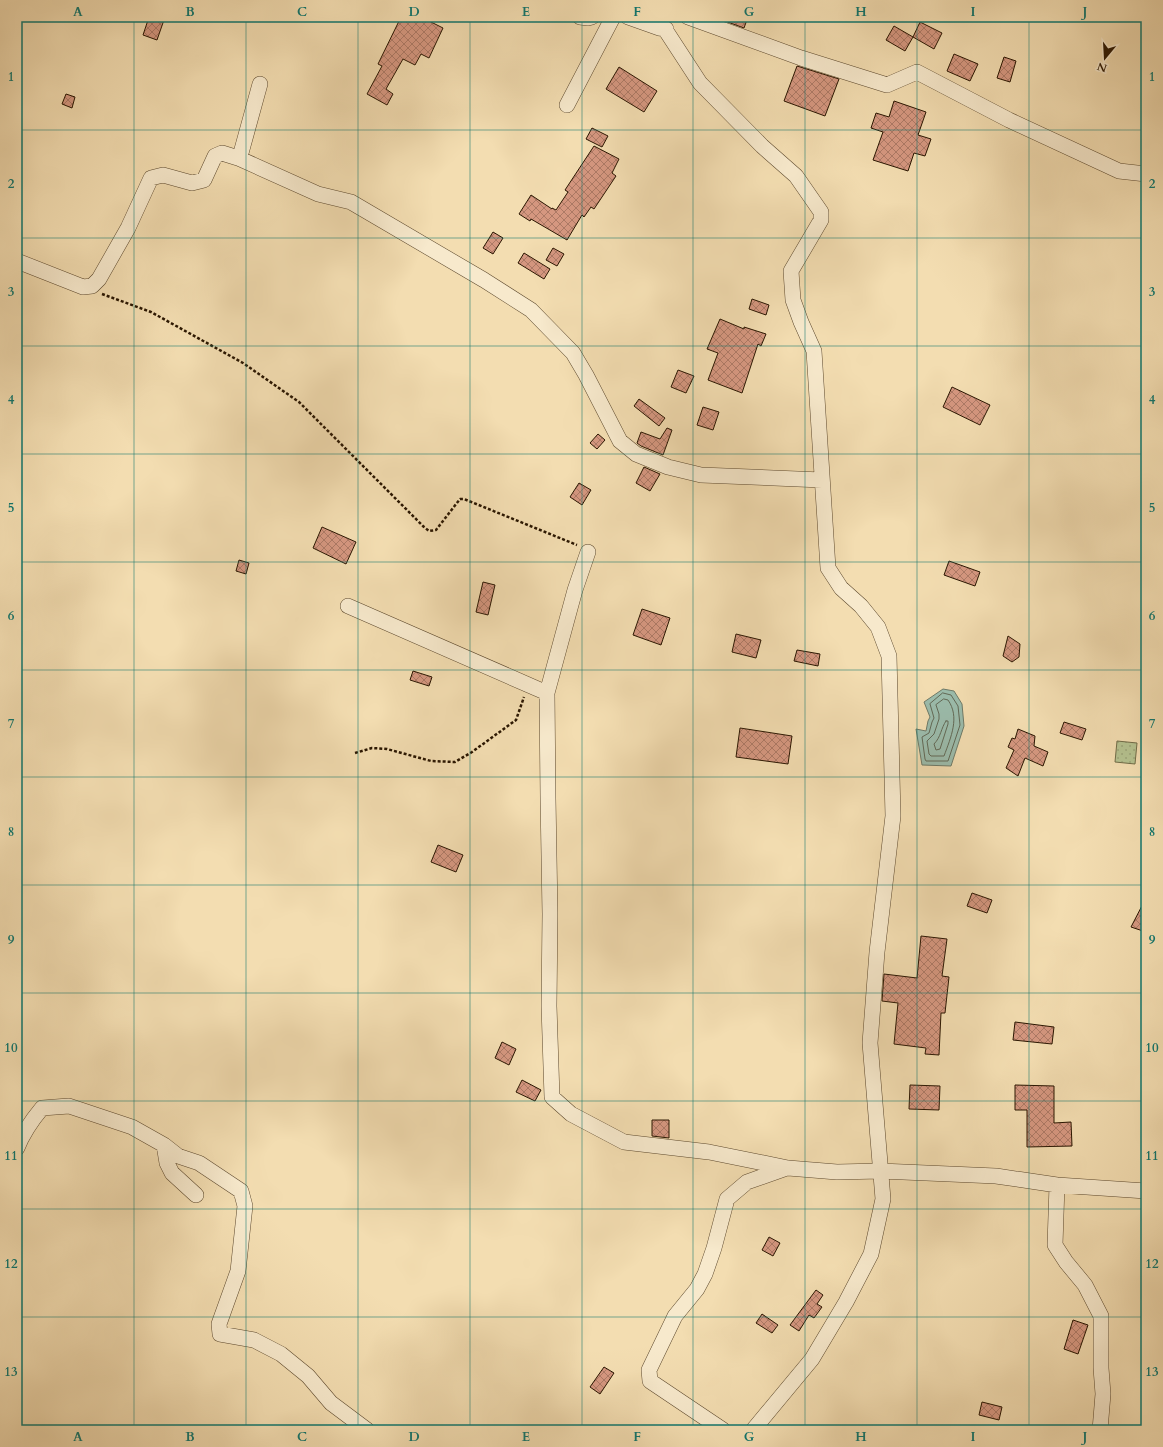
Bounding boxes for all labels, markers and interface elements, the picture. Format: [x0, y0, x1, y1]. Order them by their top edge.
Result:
text: A [73, 3, 83, 21]
text: B [185, 3, 195, 21]
text: C [297, 3, 307, 21]
text: D [408, 3, 420, 21]
text: E [522, 3, 530, 21]
text: F [633, 3, 641, 21]
text: G [744, 3, 755, 21]
text: H [855, 3, 867, 21]
text: I [970, 3, 976, 21]
text: J [1081, 3, 1088, 21]
north arrow [1085, 38, 1125, 78]
text: N [1095, 58, 1109, 76]
text: 1 [8, 68, 14, 86]
text: 1 [1149, 68, 1155, 86]
text: 2 [8, 175, 15, 193]
text: 2 [1149, 175, 1156, 193]
text: 3 [8, 283, 15, 301]
text: 3 [1149, 283, 1156, 301]
text: 4 [8, 391, 15, 409]
text: 4 [1149, 391, 1156, 409]
text: 5 [8, 499, 14, 517]
text: 5 [1149, 499, 1155, 517]
text: 6 [8, 607, 15, 625]
text: 6 [1149, 607, 1156, 625]
text: 7 [8, 715, 15, 733]
text: 7 [1149, 715, 1156, 733]
text: 8 [8, 823, 14, 841]
text: 8 [1149, 823, 1155, 841]
text: 9 [8, 931, 15, 949]
text: 9 [1149, 931, 1156, 949]
text: 10 [4, 1039, 18, 1057]
text: 10 [1145, 1039, 1159, 1057]
text: 11 [4, 1147, 18, 1165]
text: 11 [1145, 1147, 1159, 1165]
text: 12 [4, 1255, 18, 1273]
text: 12 [1145, 1255, 1159, 1273]
text: 13 [4, 1363, 18, 1381]
text: 13 [1145, 1363, 1159, 1381]
text: A [73, 1428, 83, 1446]
text: B [185, 1428, 195, 1446]
text: C [297, 1428, 307, 1446]
text: D [408, 1428, 420, 1446]
text: E [522, 1428, 530, 1446]
text: F [633, 1428, 641, 1446]
text: G [744, 1428, 755, 1446]
text: H [855, 1428, 867, 1446]
text: I [970, 1428, 976, 1446]
text: J [1081, 1428, 1088, 1446]

